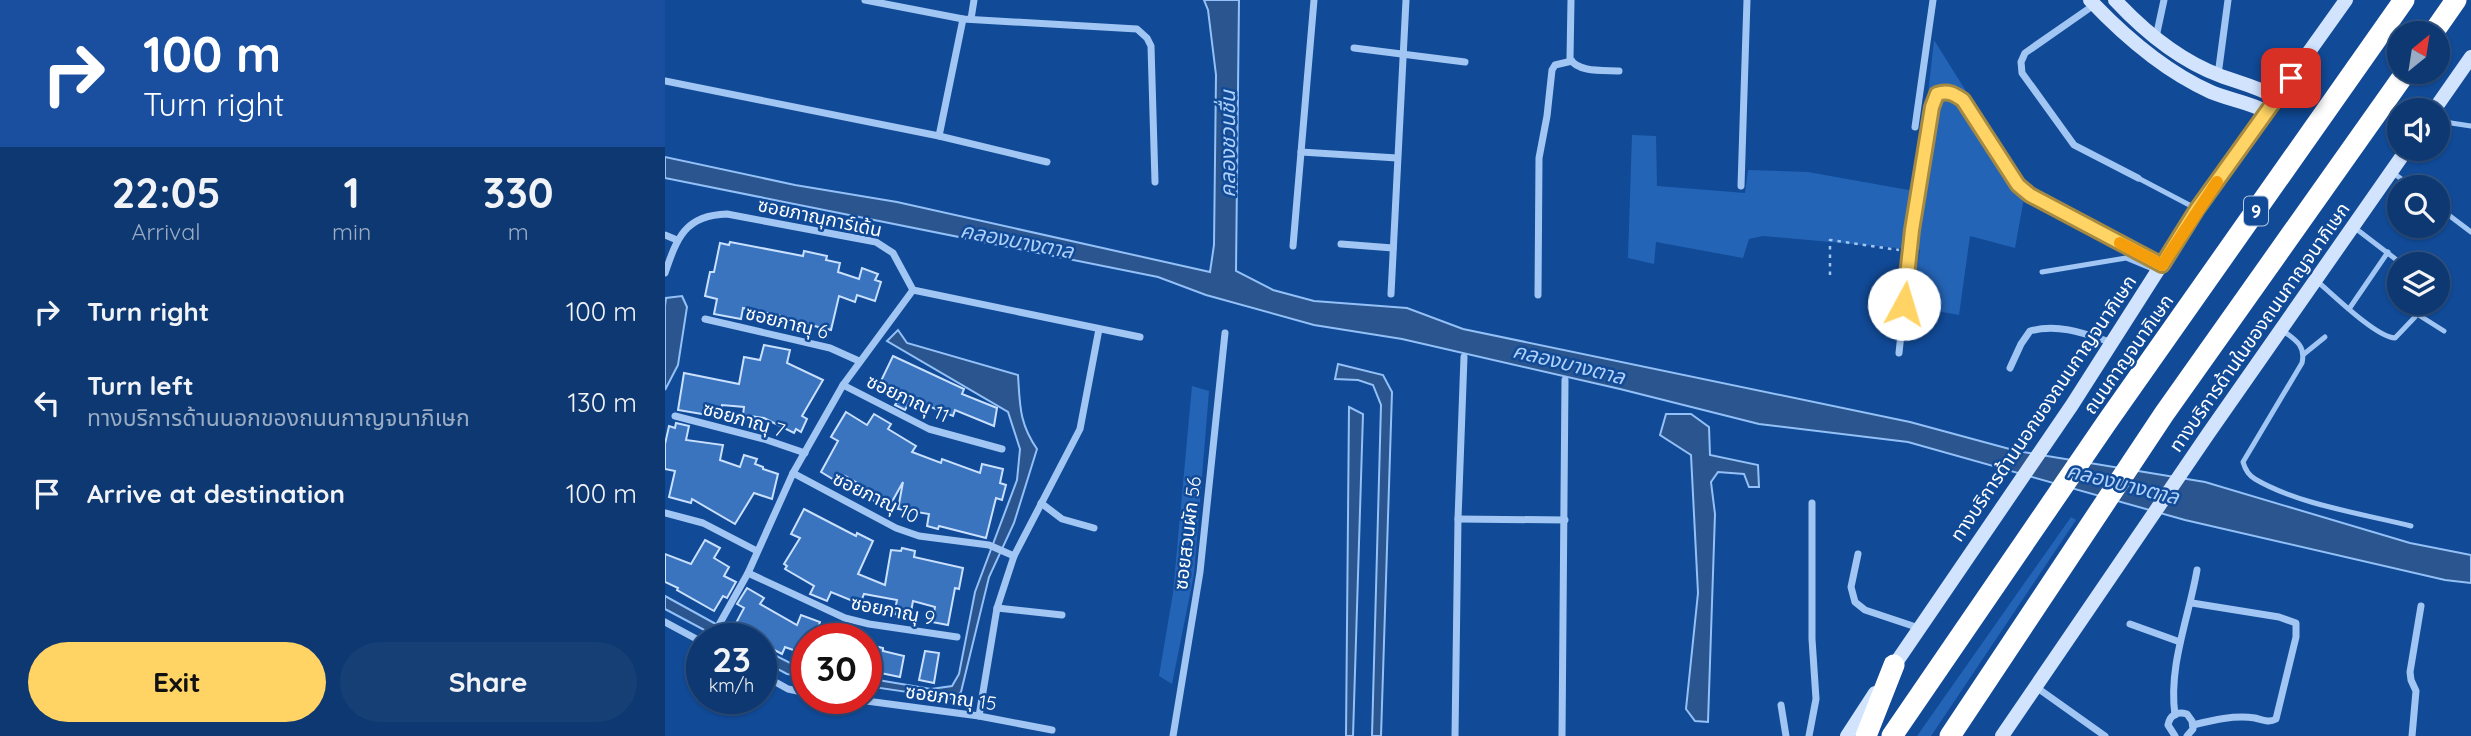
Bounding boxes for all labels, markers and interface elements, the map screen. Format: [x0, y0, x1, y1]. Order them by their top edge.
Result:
north arrow [2387, 21, 2450, 84]
map controls [2387, 21, 2450, 315]
text: 100 m [143, 23, 281, 84]
icon: right [28, 28, 119, 119]
pin [2261, 48, 2321, 108]
icon: arrive [2272, 59, 2310, 97]
text: Turn right [143, 84, 284, 124]
water label: คลองชวนชื่น [1213, 89, 1240, 198]
button: sound [2387, 98, 2450, 161]
text: 22:05 [111, 166, 221, 219]
text: 1 [343, 166, 360, 219]
text: 330 [483, 166, 554, 219]
button: search [2387, 175, 2450, 238]
street label: ซอยภาณุการ์เด้น [756, 192, 884, 242]
road number: 9 [2244, 196, 2268, 226]
street label: ทางบริการด้านในของถนนกาญจนาภิเษก [2163, 198, 2355, 456]
water label: คลองบางตาล [958, 216, 1077, 264]
text: Arrival [132, 217, 200, 246]
text: min [332, 217, 371, 246]
text: m [508, 217, 529, 246]
button: layers [2387, 252, 2450, 315]
position arrow [1867, 267, 1941, 341]
street label: ทางบริการด้านนอกของถนนกาญจนาภิเษก [1945, 270, 2141, 546]
street label: ถนนกาญจนาภิเษก [2078, 289, 2178, 419]
icon: right [28, 293, 66, 331]
text: Turn right [87, 295, 209, 328]
text: 100 m [566, 295, 637, 328]
street label: ซอยภาณุ 6 [743, 300, 831, 344]
water label: คลองบางตาล [1510, 337, 1629, 390]
street label: ซอยภาณุ 11 [863, 368, 953, 428]
text: Turn left [87, 369, 194, 402]
icon: left [28, 384, 66, 422]
text: 130 m [567, 386, 637, 419]
street label: ซอยภาณุ 7 [700, 396, 788, 442]
text: ทางบริการด้านนอกของถนนกาญจนาภิเษก [87, 403, 470, 432]
water label: คลองบางตาล [2064, 457, 2183, 510]
street label: ซอยภาณุ 10 [829, 466, 923, 528]
icon: arrive [28, 475, 66, 513]
street label: ซอยสวนผัก 56 [1168, 475, 1206, 591]
text: Arrive at destination [87, 477, 345, 510]
text: 100 m [566, 477, 637, 510]
street label: ซอยภาณุ 9 [849, 590, 937, 630]
speed limit sign: 30 [791, 623, 882, 714]
text: 23 [712, 637, 751, 681]
button: Exit [28, 642, 326, 722]
button: Share [340, 642, 637, 722]
text: km/h [709, 674, 754, 697]
street label: ซอยภาณุ 15 [904, 679, 998, 715]

